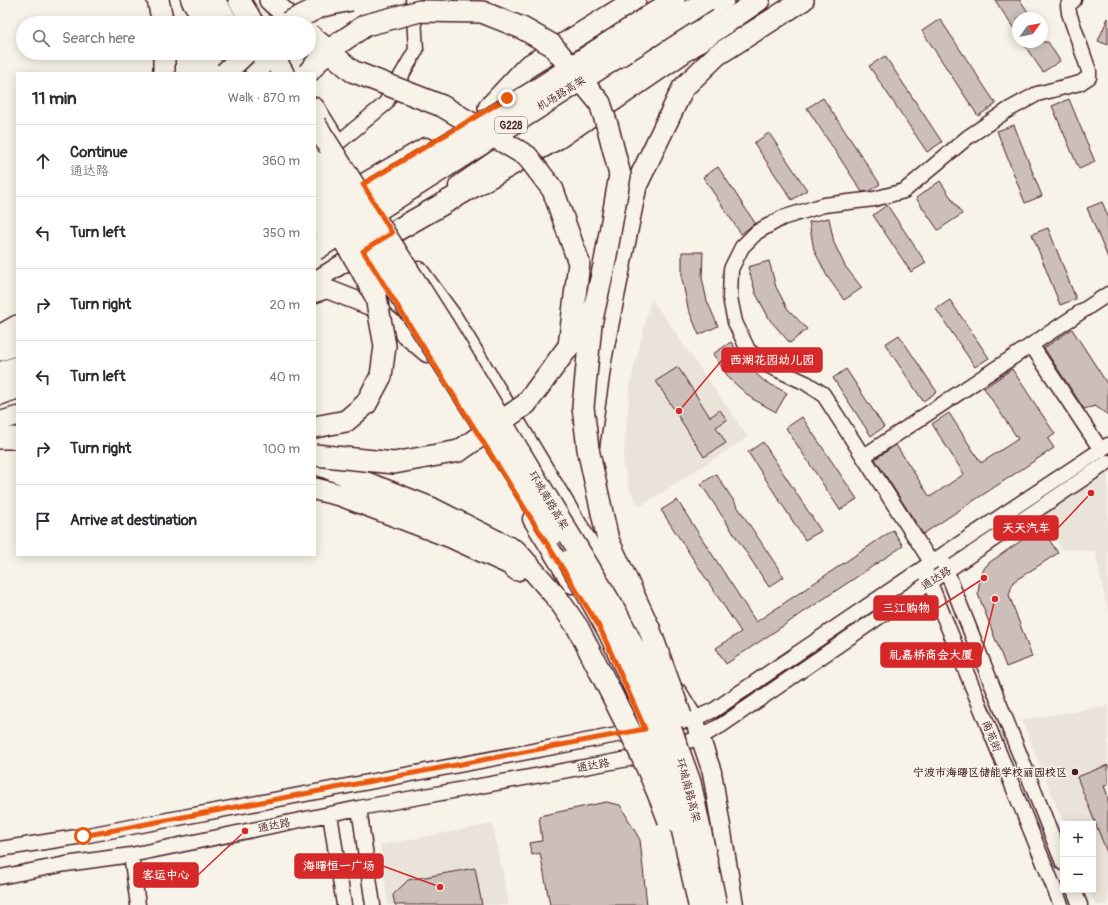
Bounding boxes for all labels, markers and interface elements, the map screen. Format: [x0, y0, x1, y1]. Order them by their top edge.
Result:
north arrow [1012, 12, 1048, 48]
search box [16, 16, 316, 60]
icon: search [30, 27, 52, 49]
text: Search here [62, 29, 135, 48]
street label: 机场路高架 [534, 73, 588, 114]
text: 11 min [32, 88, 77, 109]
route end [498, 89, 516, 107]
text: Walk · 870 m [228, 90, 300, 106]
road number: G228 [495, 117, 527, 133]
text: Continue [70, 143, 128, 162]
icon: ahead [32, 150, 54, 172]
text: 360 m [262, 153, 300, 169]
text: 通达路 [70, 163, 109, 179]
icon: left [32, 222, 54, 244]
text: Turn left [70, 223, 126, 242]
text: 350 m [262, 225, 300, 241]
icon: right [32, 294, 54, 316]
text: Turn right [70, 295, 131, 314]
text: 20 m [269, 297, 300, 313]
callout: 西湖花园幼儿园 [722, 348, 822, 372]
text: 西湖花园幼儿园 [730, 353, 814, 368]
icon: left [32, 366, 54, 388]
text: Turn left [70, 367, 126, 386]
text: 40 m [269, 369, 300, 385]
icon: right [32, 438, 54, 460]
text: Turn right [70, 439, 131, 458]
text: 100 m [263, 441, 300, 457]
street label: 环城南路高架 [526, 469, 571, 532]
icon: arrive [32, 510, 54, 532]
text: Arrive at destination [70, 511, 197, 530]
callout: 天天汽车 [994, 516, 1058, 540]
text: 天天汽车 [1002, 521, 1050, 536]
street label: 通达路 [919, 564, 954, 593]
callout: 三江购物 [874, 596, 938, 620]
text: 三江购物 [882, 601, 930, 616]
callout: 礼嘉桥商会大厦 [881, 643, 981, 667]
text: 礼嘉桥商会大厦 [889, 648, 973, 663]
street label: 南苑街 [979, 718, 1004, 755]
street label: 通达路 [576, 756, 611, 775]
street label: 环城南路高架 [674, 757, 703, 824]
place label: 宁波市海曙区储能学校丽园校区 [913, 766, 1067, 779]
marker: 宁波市海曙区储能学校丽园校区 [1070, 767, 1080, 777]
street label: 通达路 [257, 816, 292, 835]
map controls [1060, 821, 1096, 893]
button: + [1060, 821, 1096, 857]
route start [74, 827, 92, 845]
callout: 海曙恒一广场 [295, 854, 383, 878]
button: − [1060, 857, 1096, 893]
text: 海曙恒一广场 [303, 859, 375, 874]
callout: 客运中心 [134, 863, 198, 887]
text: 客运中心 [142, 868, 190, 883]

